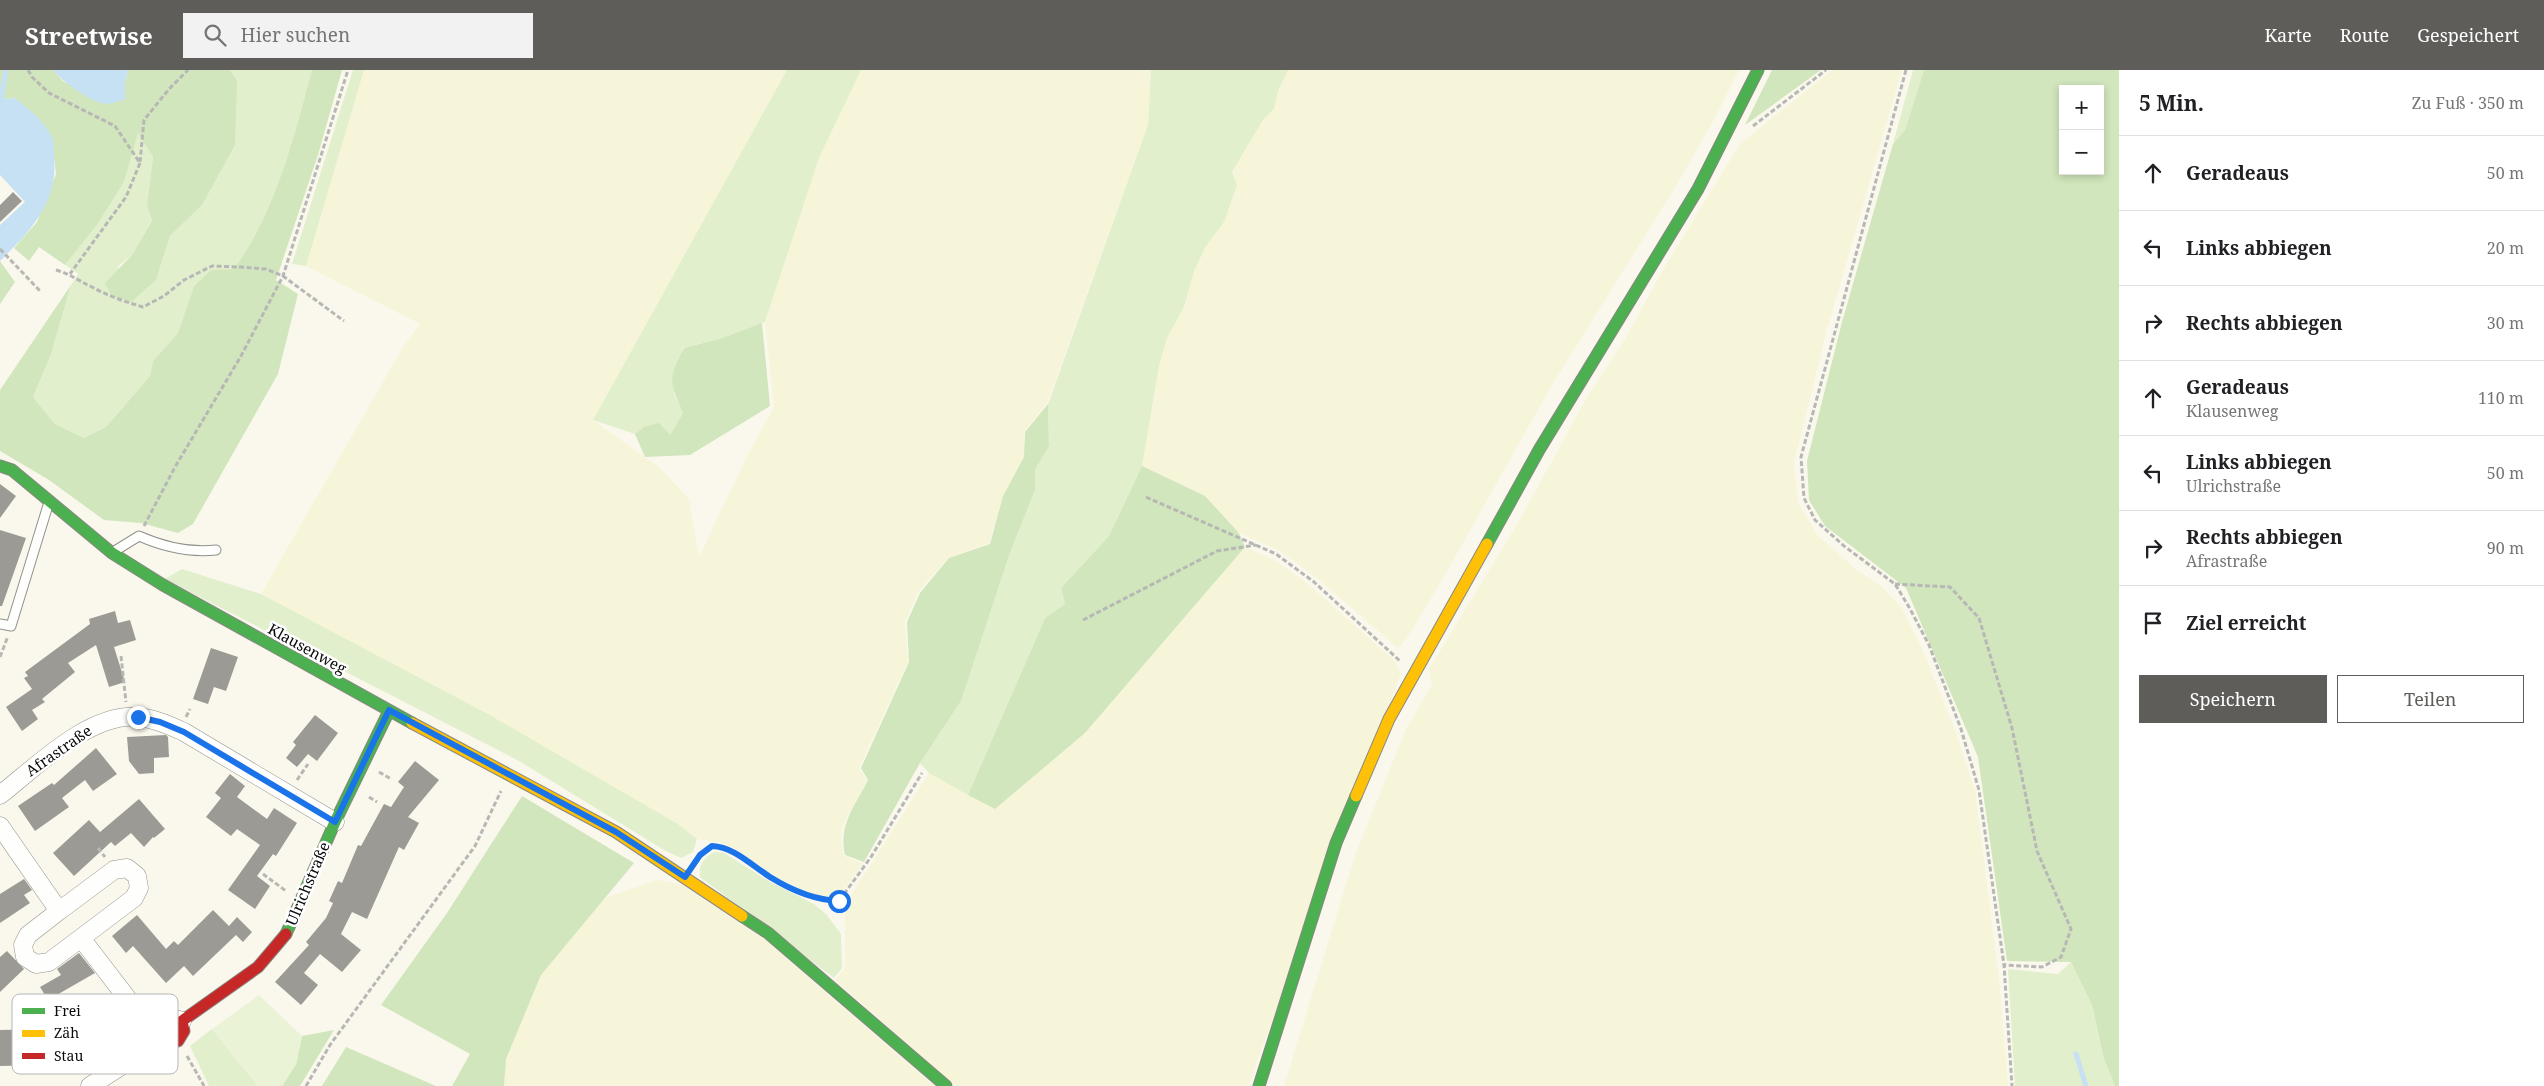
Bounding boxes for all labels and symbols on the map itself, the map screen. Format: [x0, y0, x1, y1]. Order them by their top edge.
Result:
street label: Klausenweg [265, 618, 350, 678]
route end [127, 706, 150, 729]
street label: Afrastraße [21, 720, 95, 780]
street label: Ulrichstraße [280, 839, 334, 929]
route start [828, 890, 851, 913]
legend [12, 994, 178, 1074]
text: Frei [54, 1001, 81, 1020]
text: Zäh [54, 1023, 79, 1042]
text: Stau [54, 1046, 83, 1065]

